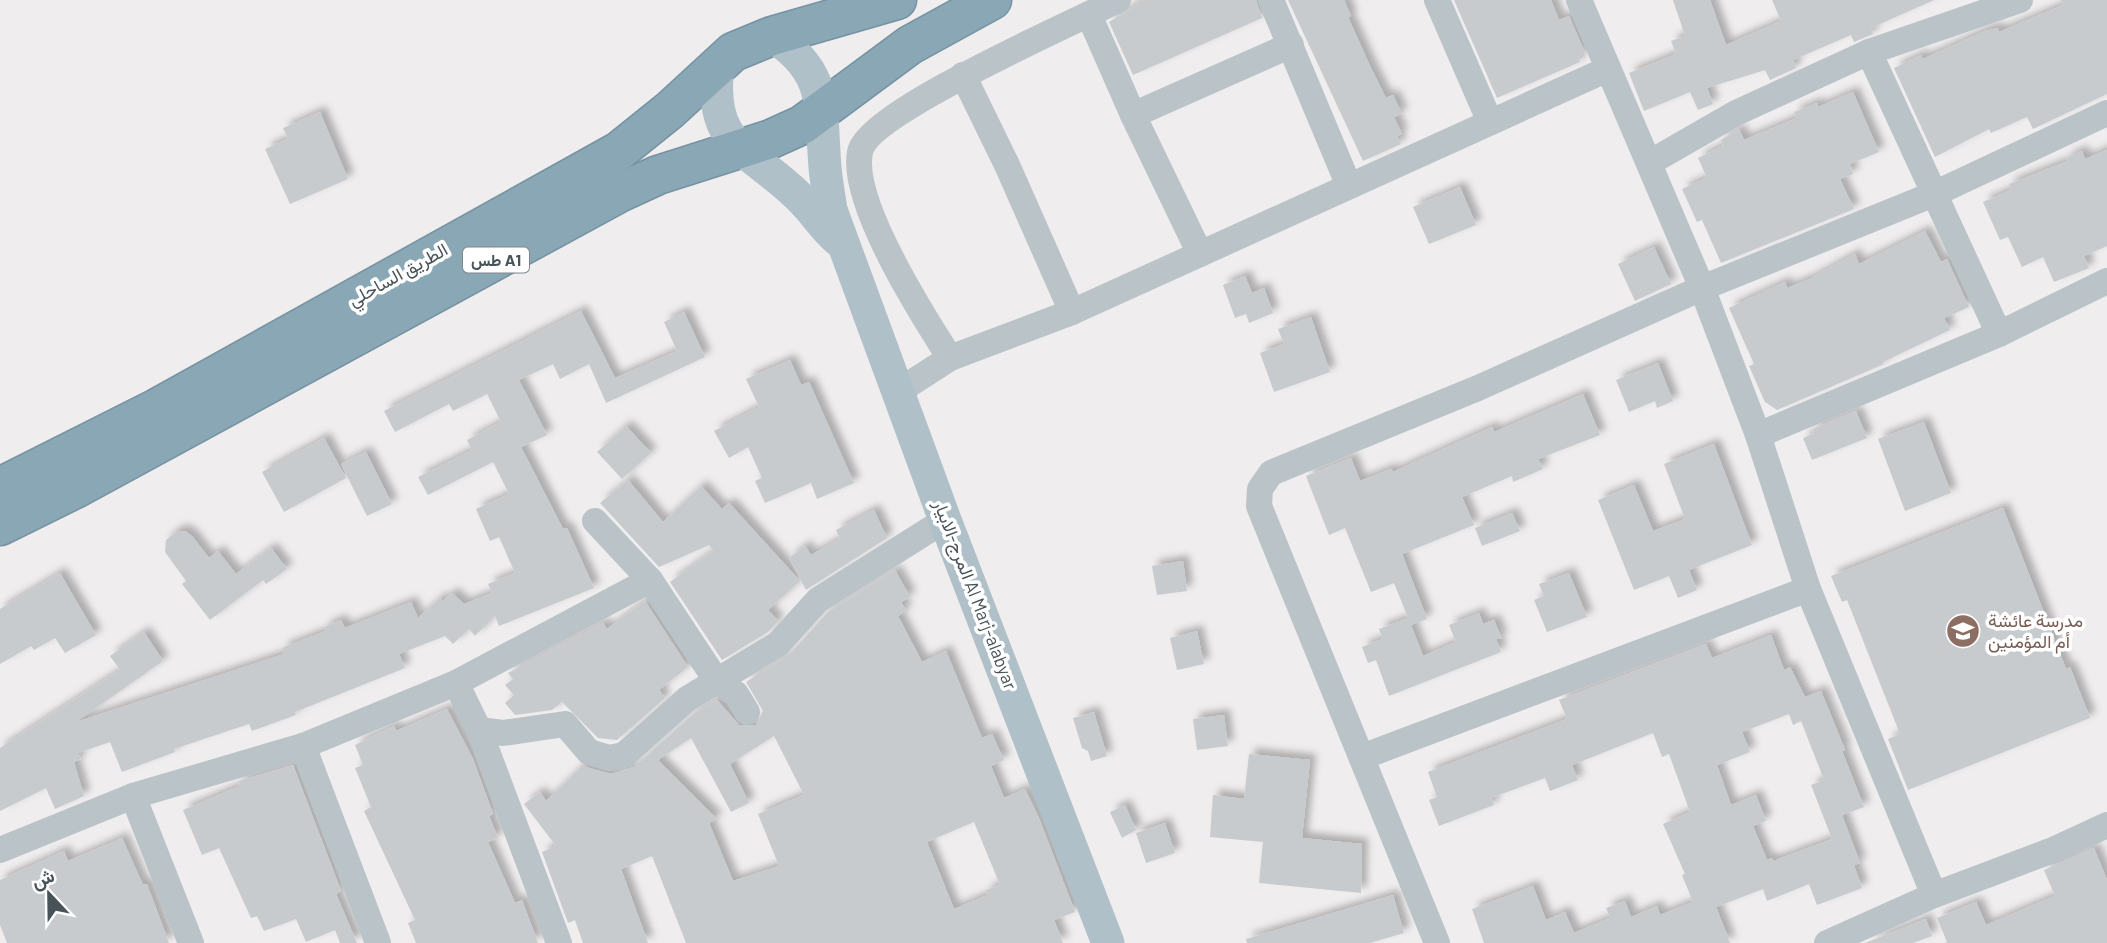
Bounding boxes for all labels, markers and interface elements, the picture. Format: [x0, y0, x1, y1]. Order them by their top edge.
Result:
street label: الطريق الساحلي [344, 238, 453, 315]
road number: طس A1 [463, 248, 529, 272]
street label: المرج-الابيار Al Marj-alabyar [927, 496, 1022, 694]
place label: مدرسة عائشة أم المؤمنين [1988, 609, 2083, 654]
school or university icon: مدرسة عائشة أم المؤمنين [1944, 612, 1982, 650]
north arrow [14, 859, 84, 929]
text: ش [28, 863, 58, 894]

